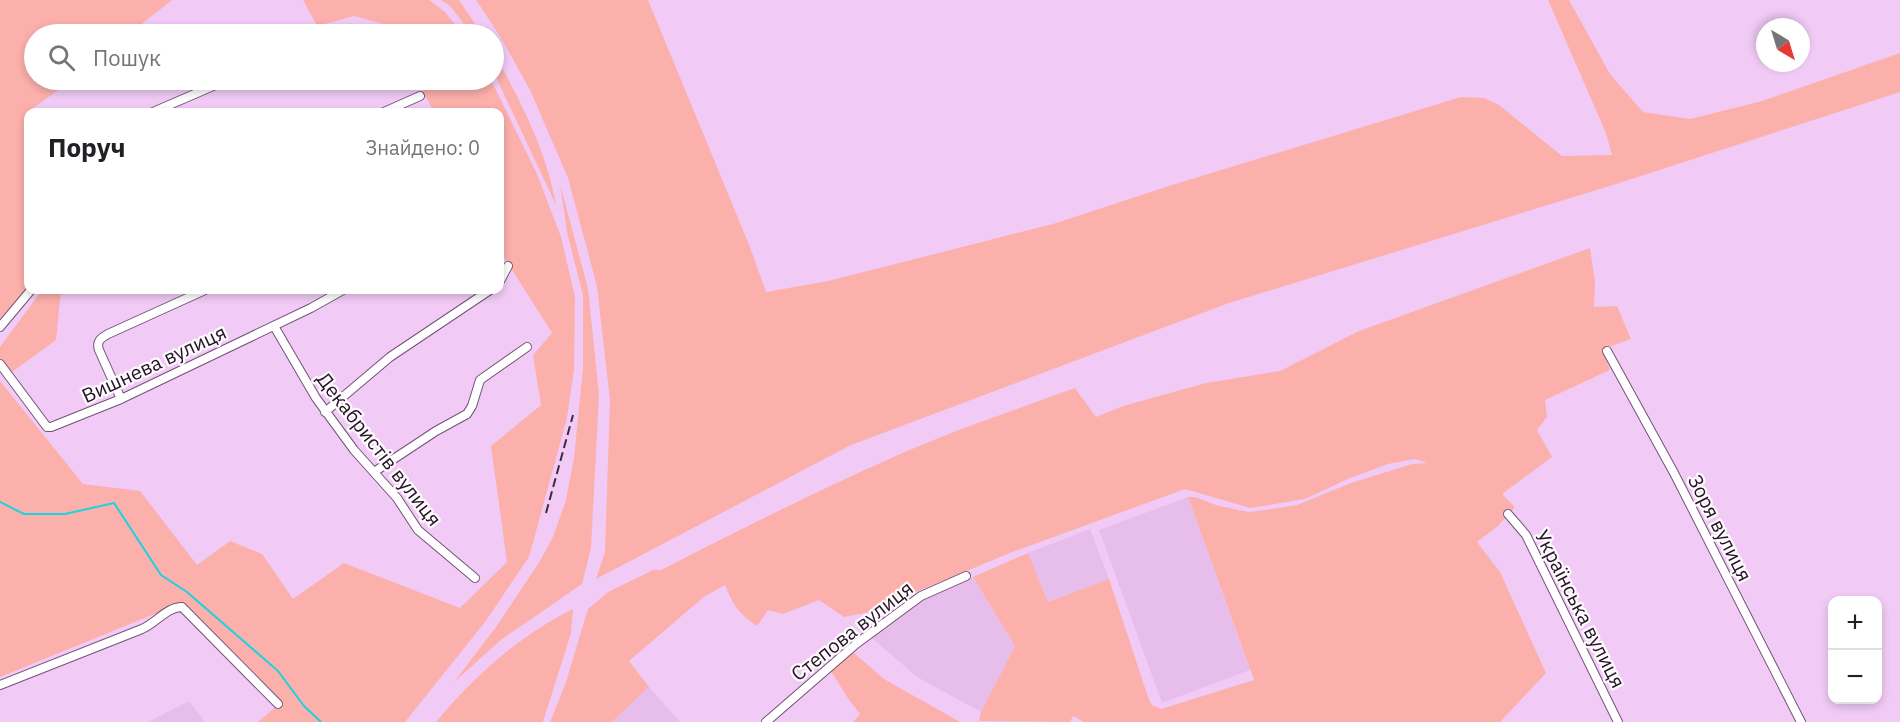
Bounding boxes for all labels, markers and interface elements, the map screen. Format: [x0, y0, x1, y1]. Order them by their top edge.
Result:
north arrow [1756, 18, 1810, 72]
search box [24, 24, 504, 90]
icon: search [45, 41, 78, 74]
text: Пошук [93, 43, 161, 72]
text: Поруч [48, 130, 126, 164]
text: Знайдено: 0 [366, 134, 480, 161]
street label: Вишнева вулиця [77, 318, 230, 409]
street label: Декабристів вулиця [311, 366, 448, 531]
street label: Зоря вулиця [1682, 470, 1759, 586]
street label: Українська вулиця [1529, 525, 1632, 693]
street label: Степова вулиця [785, 574, 918, 687]
map controls [1828, 596, 1882, 704]
button: + [1828, 596, 1882, 650]
button: − [1828, 650, 1882, 704]

